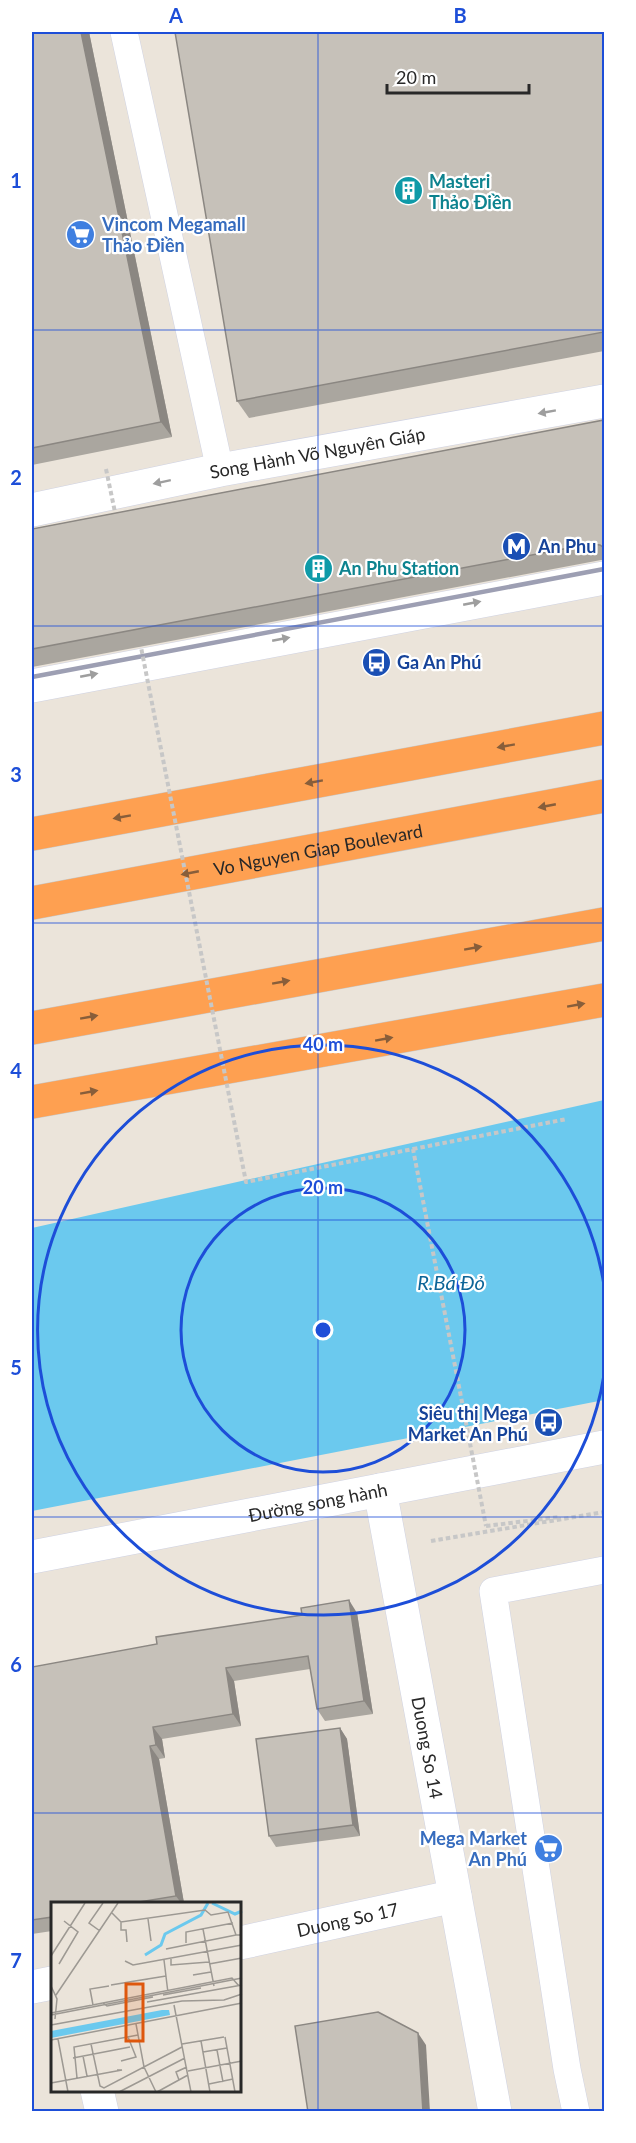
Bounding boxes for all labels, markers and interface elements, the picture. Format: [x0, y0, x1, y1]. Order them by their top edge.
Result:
text: A [168, 3, 183, 27]
text: B [453, 3, 467, 27]
scale bar [387, 57, 530, 95]
text: 20 m [396, 66, 436, 88]
text: 1 [10, 168, 22, 192]
place label: Masteri Thảo Điền [429, 170, 512, 213]
building icon: Masteri Thảo Điền [392, 175, 424, 207]
place label: Vincom Megamall Thảo Điền [101, 213, 246, 256]
supermarket icon: Vincom Megamall Thảo Điền [65, 218, 97, 250]
one-way arrow [537, 407, 556, 416]
street label: Song Hành Võ Nguyên Giáp [207, 422, 427, 483]
text: 2 [10, 465, 22, 489]
one-way arrow [153, 478, 172, 487]
metro station icon: An Phu [501, 530, 533, 562]
place label: An Phu [537, 535, 596, 557]
building icon: An Phu Station [302, 552, 334, 584]
place label: An Phu Station [338, 557, 459, 579]
one-way arrow [463, 598, 482, 607]
one-way arrow [271, 634, 290, 643]
bus stop icon: Ga An Phú [360, 646, 392, 678]
place label: Ga An Phú [397, 651, 481, 673]
one-way arrow [80, 670, 99, 679]
one-way arrow [496, 742, 515, 751]
text: 3 [10, 762, 22, 786]
one-way arrow [304, 778, 323, 787]
one-way arrow [537, 802, 556, 811]
one-way arrow [113, 813, 132, 822]
street label: Vo Nguyen Giap Boulevard [212, 819, 424, 880]
one-way arrow [180, 869, 199, 878]
one-way arrow [463, 943, 482, 952]
one-way arrow [272, 977, 291, 986]
one-way arrow [567, 1000, 586, 1009]
one-way arrow [80, 1012, 99, 1021]
text: 40 m [303, 1033, 343, 1055]
one-way arrow [375, 1034, 394, 1043]
text: 4 [10, 1058, 22, 1082]
one-way arrow [80, 1087, 99, 1096]
text: 20 m [303, 1176, 343, 1198]
water label: R.Bá Đỏ [417, 1270, 485, 1294]
centre of rings [313, 1320, 333, 1340]
text: 5 [10, 1355, 22, 1379]
place label: Siêu thị Mega Market An Phú [408, 1402, 528, 1445]
bus stop icon: Siêu thị Mega Market An Phú [533, 1407, 565, 1439]
street label: Đường song hành [246, 1478, 389, 1526]
text: 6 [10, 1652, 22, 1676]
street label: Duong So 14 [407, 1695, 448, 1800]
place label: Mega Market An Phú [420, 1827, 527, 1870]
supermarket icon: Mega Market An Phú [532, 1832, 564, 1864]
street label: Duong So 17 [295, 1898, 400, 1941]
inset map [51, 1902, 242, 2092]
text: 7 [10, 1948, 22, 1972]

